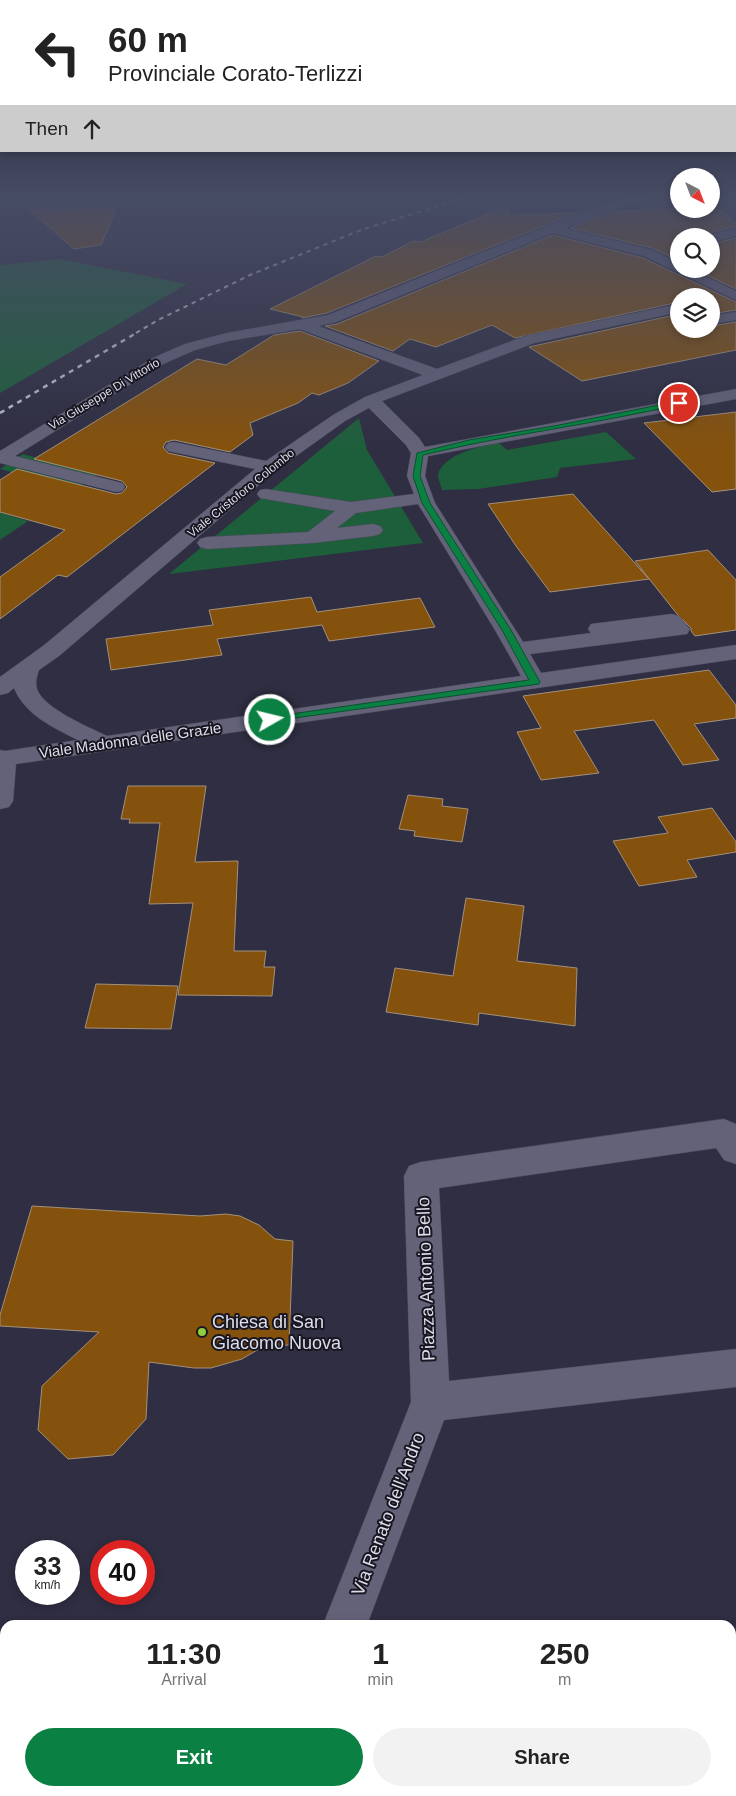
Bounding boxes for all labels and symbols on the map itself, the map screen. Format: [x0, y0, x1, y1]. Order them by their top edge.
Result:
north arrow [670, 168, 720, 218]
street label: Via Giuseppe Di Vittorio [46, 355, 162, 433]
pin [658, 382, 700, 424]
street label: Viale Cristoforo Colombo [185, 445, 297, 540]
position arrow [243, 693, 295, 745]
street label: Viale Madonna delle Grazie [38, 719, 222, 761]
street label: Piazza Antonio Bello [413, 1197, 439, 1361]
place label: Chiesa di San Giacomo Nuova [212, 1312, 342, 1353]
marker: Chiesa di San Giacomo Nuova [196, 1326, 208, 1338]
street label: Via Renato dell'Andro [348, 1430, 428, 1598]
speed limit sign: 40 [90, 1540, 155, 1605]

